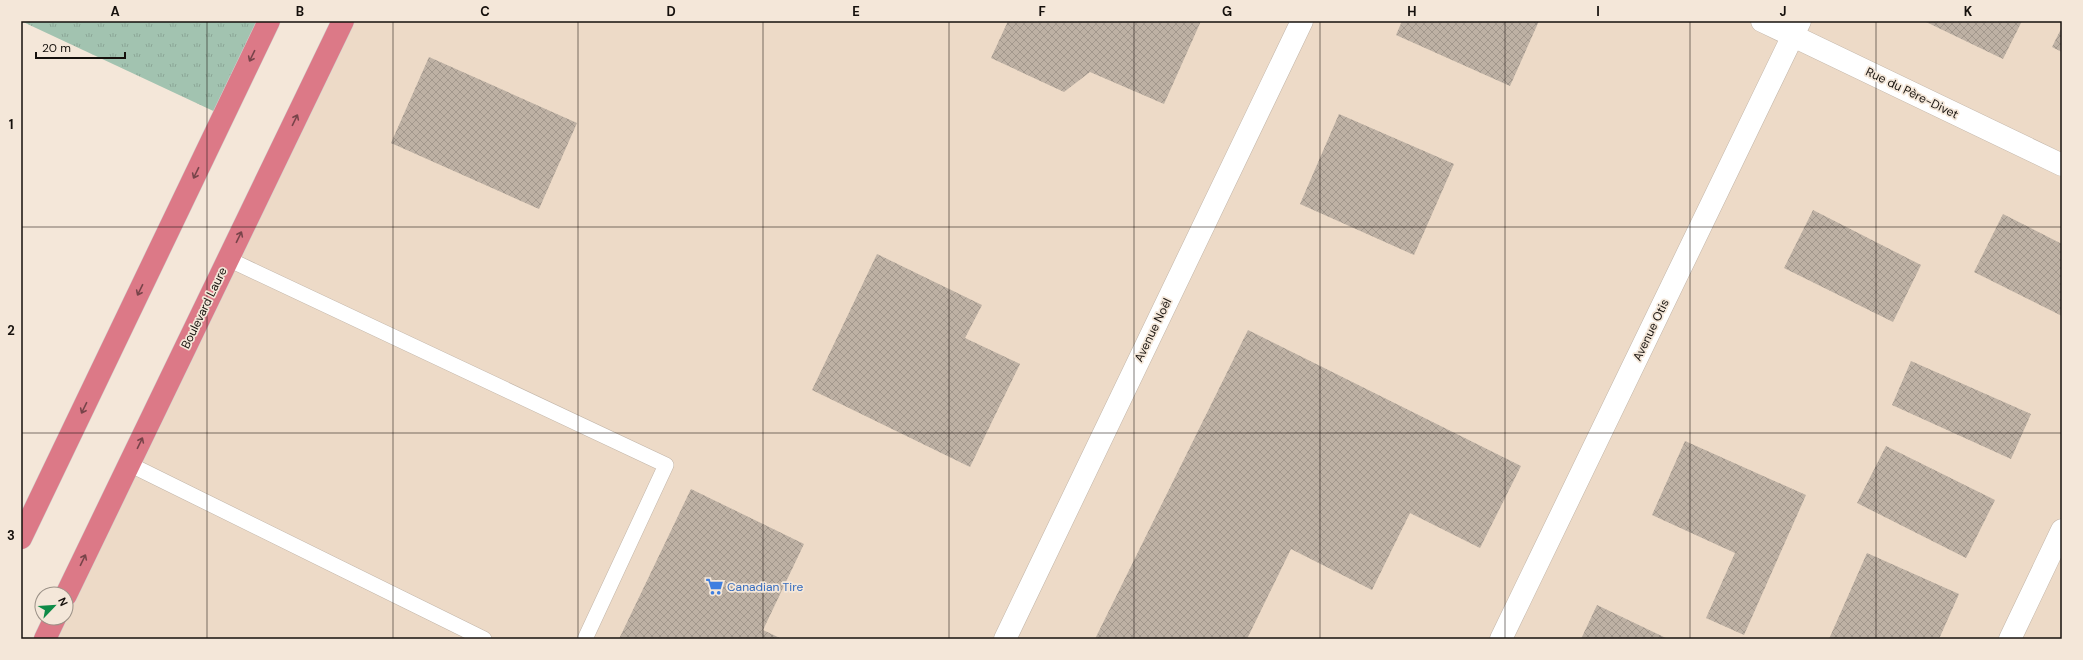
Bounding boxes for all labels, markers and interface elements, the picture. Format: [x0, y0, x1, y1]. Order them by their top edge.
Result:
text: A [110, 3, 120, 20]
text: B [296, 3, 304, 20]
text: C [480, 3, 490, 20]
text: D [666, 3, 676, 20]
text: E [852, 3, 860, 20]
text: F [1038, 3, 1046, 20]
text: G [1222, 3, 1232, 20]
text: H [1407, 3, 1417, 20]
text: I [1596, 3, 1600, 20]
text: J [1779, 3, 1787, 20]
text: K [1964, 3, 1973, 20]
scale bar [36, 34, 125, 60]
text: 20 m [42, 40, 71, 56]
one-way arrow [248, 50, 255, 62]
street label: Rue du Père-Divet [1863, 64, 1961, 122]
one-way arrow [292, 114, 299, 126]
text: 1 [9, 116, 13, 133]
one-way arrow [192, 167, 199, 179]
one-way arrow [236, 232, 243, 244]
street label: Boulevard Laure [177, 264, 231, 351]
one-way arrow [136, 284, 143, 296]
street label: Avenue Noël [1131, 296, 1175, 364]
street label: Avenue Otis [1629, 296, 1673, 364]
text: 2 [7, 322, 15, 339]
one-way arrow [80, 401, 87, 413]
one-way arrow [137, 437, 144, 449]
text: 3 [7, 527, 15, 544]
one-way arrow [80, 554, 87, 566]
supermarket icon: Canadian Tire [704, 577, 724, 597]
place label: Canadian Tire [727, 579, 803, 595]
north arrow [34, 586, 74, 626]
text: N [55, 595, 71, 608]

